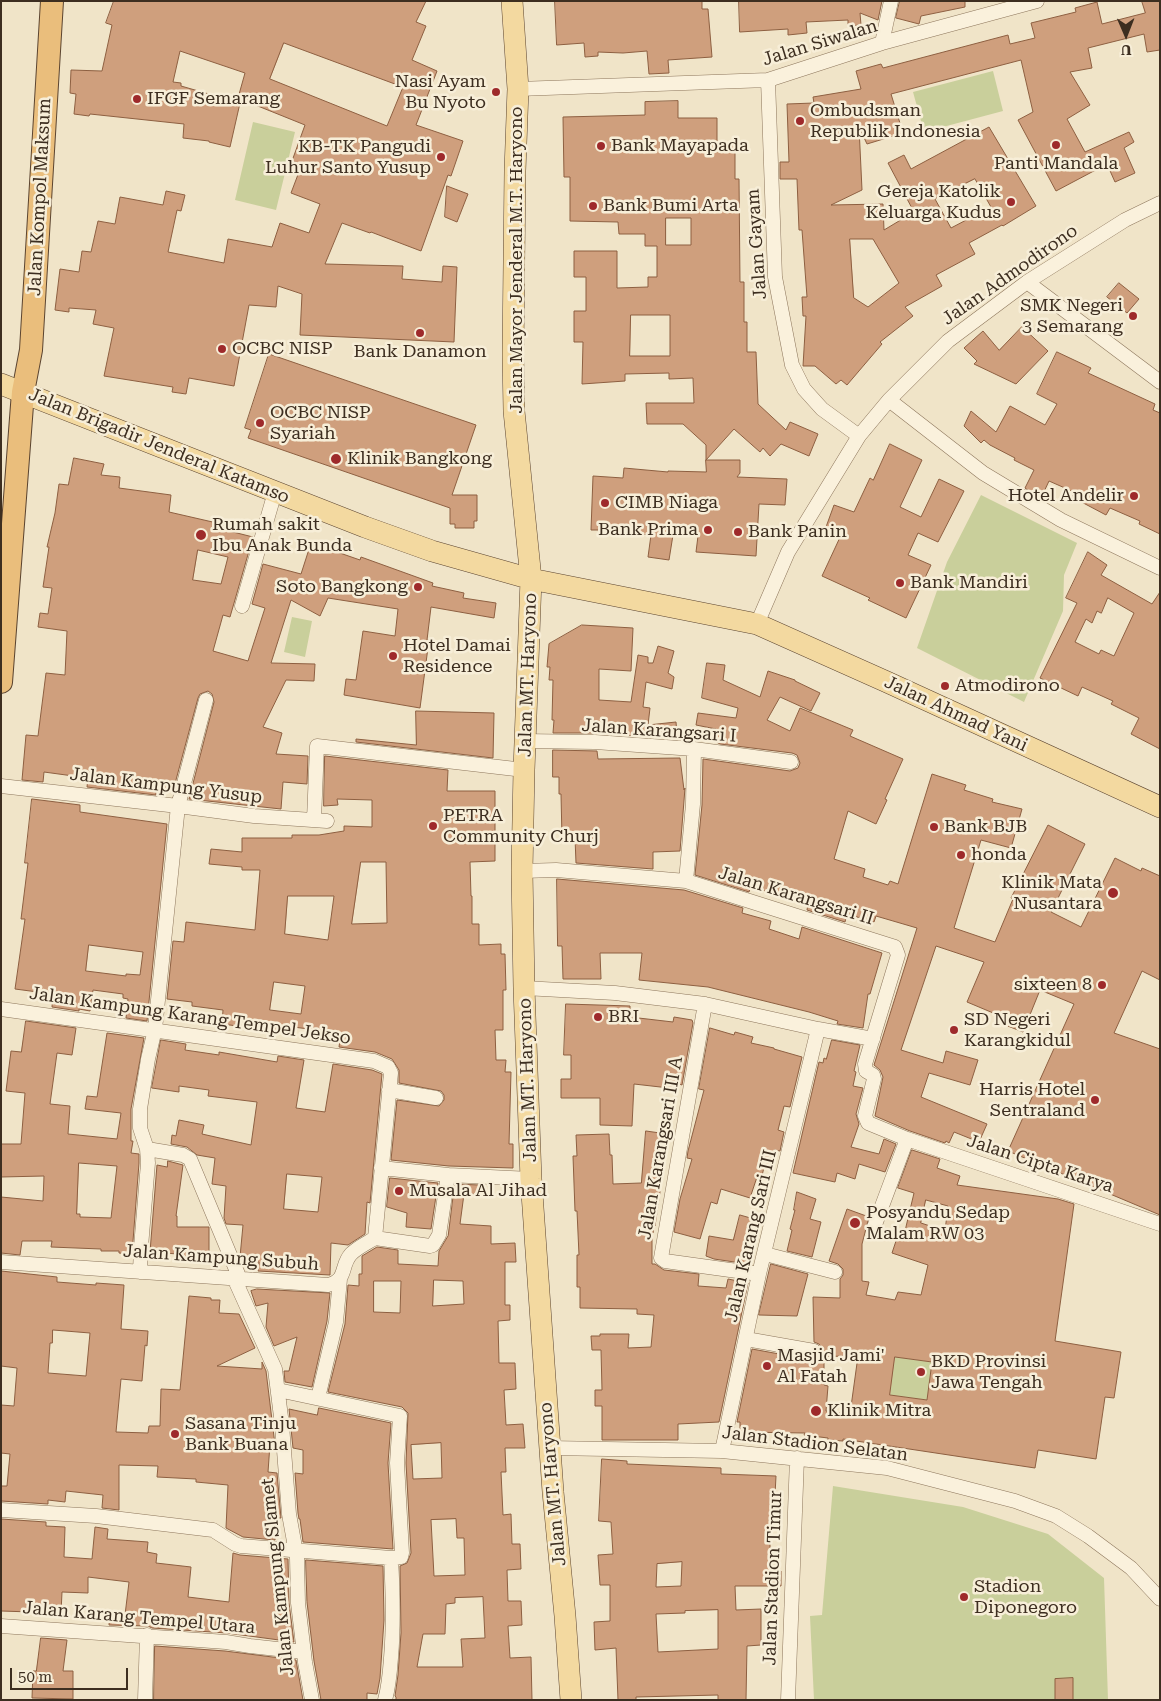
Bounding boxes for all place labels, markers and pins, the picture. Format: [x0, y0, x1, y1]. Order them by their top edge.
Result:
place label: Nasi Ayam Bu Nyoto [395, 71, 486, 114]
marker: Nasi Ayam Bu Nyoto [490, 86, 502, 98]
place label: IFGF Semarang [147, 88, 280, 110]
marker: IFGF Semarang [131, 93, 143, 105]
place label: Ombudsman Republik Indonesia [810, 100, 980, 142]
marker: Ombudsman Republik Indonesia [794, 115, 806, 127]
place label: Bank Mayapada [611, 135, 749, 157]
place label: KB-TK Pangudi Luhur Santo Yusup [265, 136, 431, 178]
marker: Panti Mandala [1050, 139, 1062, 151]
marker: Bank Mayapada [595, 140, 607, 152]
marker: KB-TK Pangudi Luhur Santo Yusup [435, 151, 447, 163]
place label: Panti Mandala [994, 153, 1118, 175]
place label: Gereja Katolik Keluarga Kudus [865, 181, 1001, 223]
place label: Bank Bumi Arta [603, 195, 738, 217]
marker: Gereja Katolik Keluarga Kudus [1005, 196, 1017, 208]
marker: Bank Bumi Arta [587, 200, 599, 212]
place label: SMK Negeri 3 Semarang [1020, 295, 1123, 338]
marker: SMK Negeri 3 Semarang [1127, 310, 1139, 322]
marker: Bank Danamon [414, 327, 426, 339]
place label: OCBC NISP [232, 338, 333, 360]
place label: Bank Danamon [353, 341, 487, 363]
marker: OCBC NISP [216, 343, 228, 355]
place label: OCBC NISP Syariah [270, 402, 371, 444]
marker: OCBC NISP Syariah [254, 417, 266, 429]
place label: Klinik Bangkong [347, 448, 492, 470]
marker: Klinik Bangkong [329, 452, 343, 466]
place label: Hotel Andelir [1008, 485, 1124, 507]
marker: Hotel Andelir [1128, 490, 1140, 502]
place label: CIMB Niaga [615, 492, 718, 514]
marker: CIMB Niaga [599, 497, 611, 509]
place label: Rumah sakit Ibu Anak Bunda [212, 514, 352, 556]
place label: Bank Prima [598, 519, 698, 541]
place label: Bank Panin [748, 521, 847, 543]
marker: Bank Prima [702, 524, 714, 536]
marker: Bank Panin [732, 526, 744, 538]
marker: Rumah sakit Ibu Anak Bunda [194, 528, 208, 542]
place label: Bank Mandiri [910, 572, 1028, 594]
place label: Soto Bangkong [276, 576, 408, 598]
marker: Bank Mandiri [894, 577, 906, 589]
marker: Soto Bangkong [412, 581, 424, 593]
place label: Hotel Damai Residence [403, 635, 511, 678]
marker: Hotel Damai Residence [387, 650, 399, 662]
place label: Atmodirono [955, 675, 1060, 697]
marker: Atmodirono [939, 680, 951, 692]
place label: PETRA Community Churj [443, 805, 599, 848]
place label: Bank BJB [944, 816, 1027, 838]
marker: PETRA Community Churj [427, 820, 439, 832]
marker: Bank BJB [928, 821, 940, 833]
place label: honda [971, 844, 1027, 866]
marker: honda [955, 849, 967, 861]
place label: Klinik Mata Nusantara [1001, 872, 1102, 914]
marker: Klinik Mata Nusantara [1106, 886, 1120, 900]
place label: sixteen 8 [1014, 974, 1092, 996]
marker: sixteen 8 [1096, 979, 1108, 991]
place label: BRI [608, 1006, 639, 1028]
place label: SD Negeri Karangkidul [964, 1009, 1071, 1052]
marker: BRI [592, 1011, 604, 1023]
marker: SD Negeri Karangkidul [948, 1024, 960, 1036]
place label: Harris Hotel Sentraland [979, 1079, 1085, 1122]
marker: Harris Hotel Sentraland [1089, 1094, 1101, 1106]
place label: Musala Al Jihad [409, 1180, 547, 1202]
marker: Musala Al Jihad [393, 1185, 405, 1197]
place label: Posyandu Sedap Malam RW 03 [866, 1202, 1010, 1244]
marker: Posyandu Sedap Malam RW 03 [848, 1216, 862, 1230]
place label: Masjid Jami' Al Fatah [777, 1345, 885, 1388]
place label: BKD Provinsi Jawa Tengah [931, 1351, 1046, 1394]
marker: Masjid Jami' Al Fatah [761, 1360, 773, 1372]
marker: BKD Provinsi Jawa Tengah [915, 1366, 927, 1378]
place label: Klinik Mitra [827, 1400, 931, 1422]
marker: Klinik Mitra [809, 1404, 823, 1418]
place label: Sasana Tinju Bank Buana [185, 1413, 296, 1456]
marker: Sasana Tinju Bank Buana [169, 1428, 181, 1440]
place label: Stadion Diponegoro [974, 1576, 1077, 1618]
marker: Stadion Diponegoro [958, 1591, 970, 1603]

